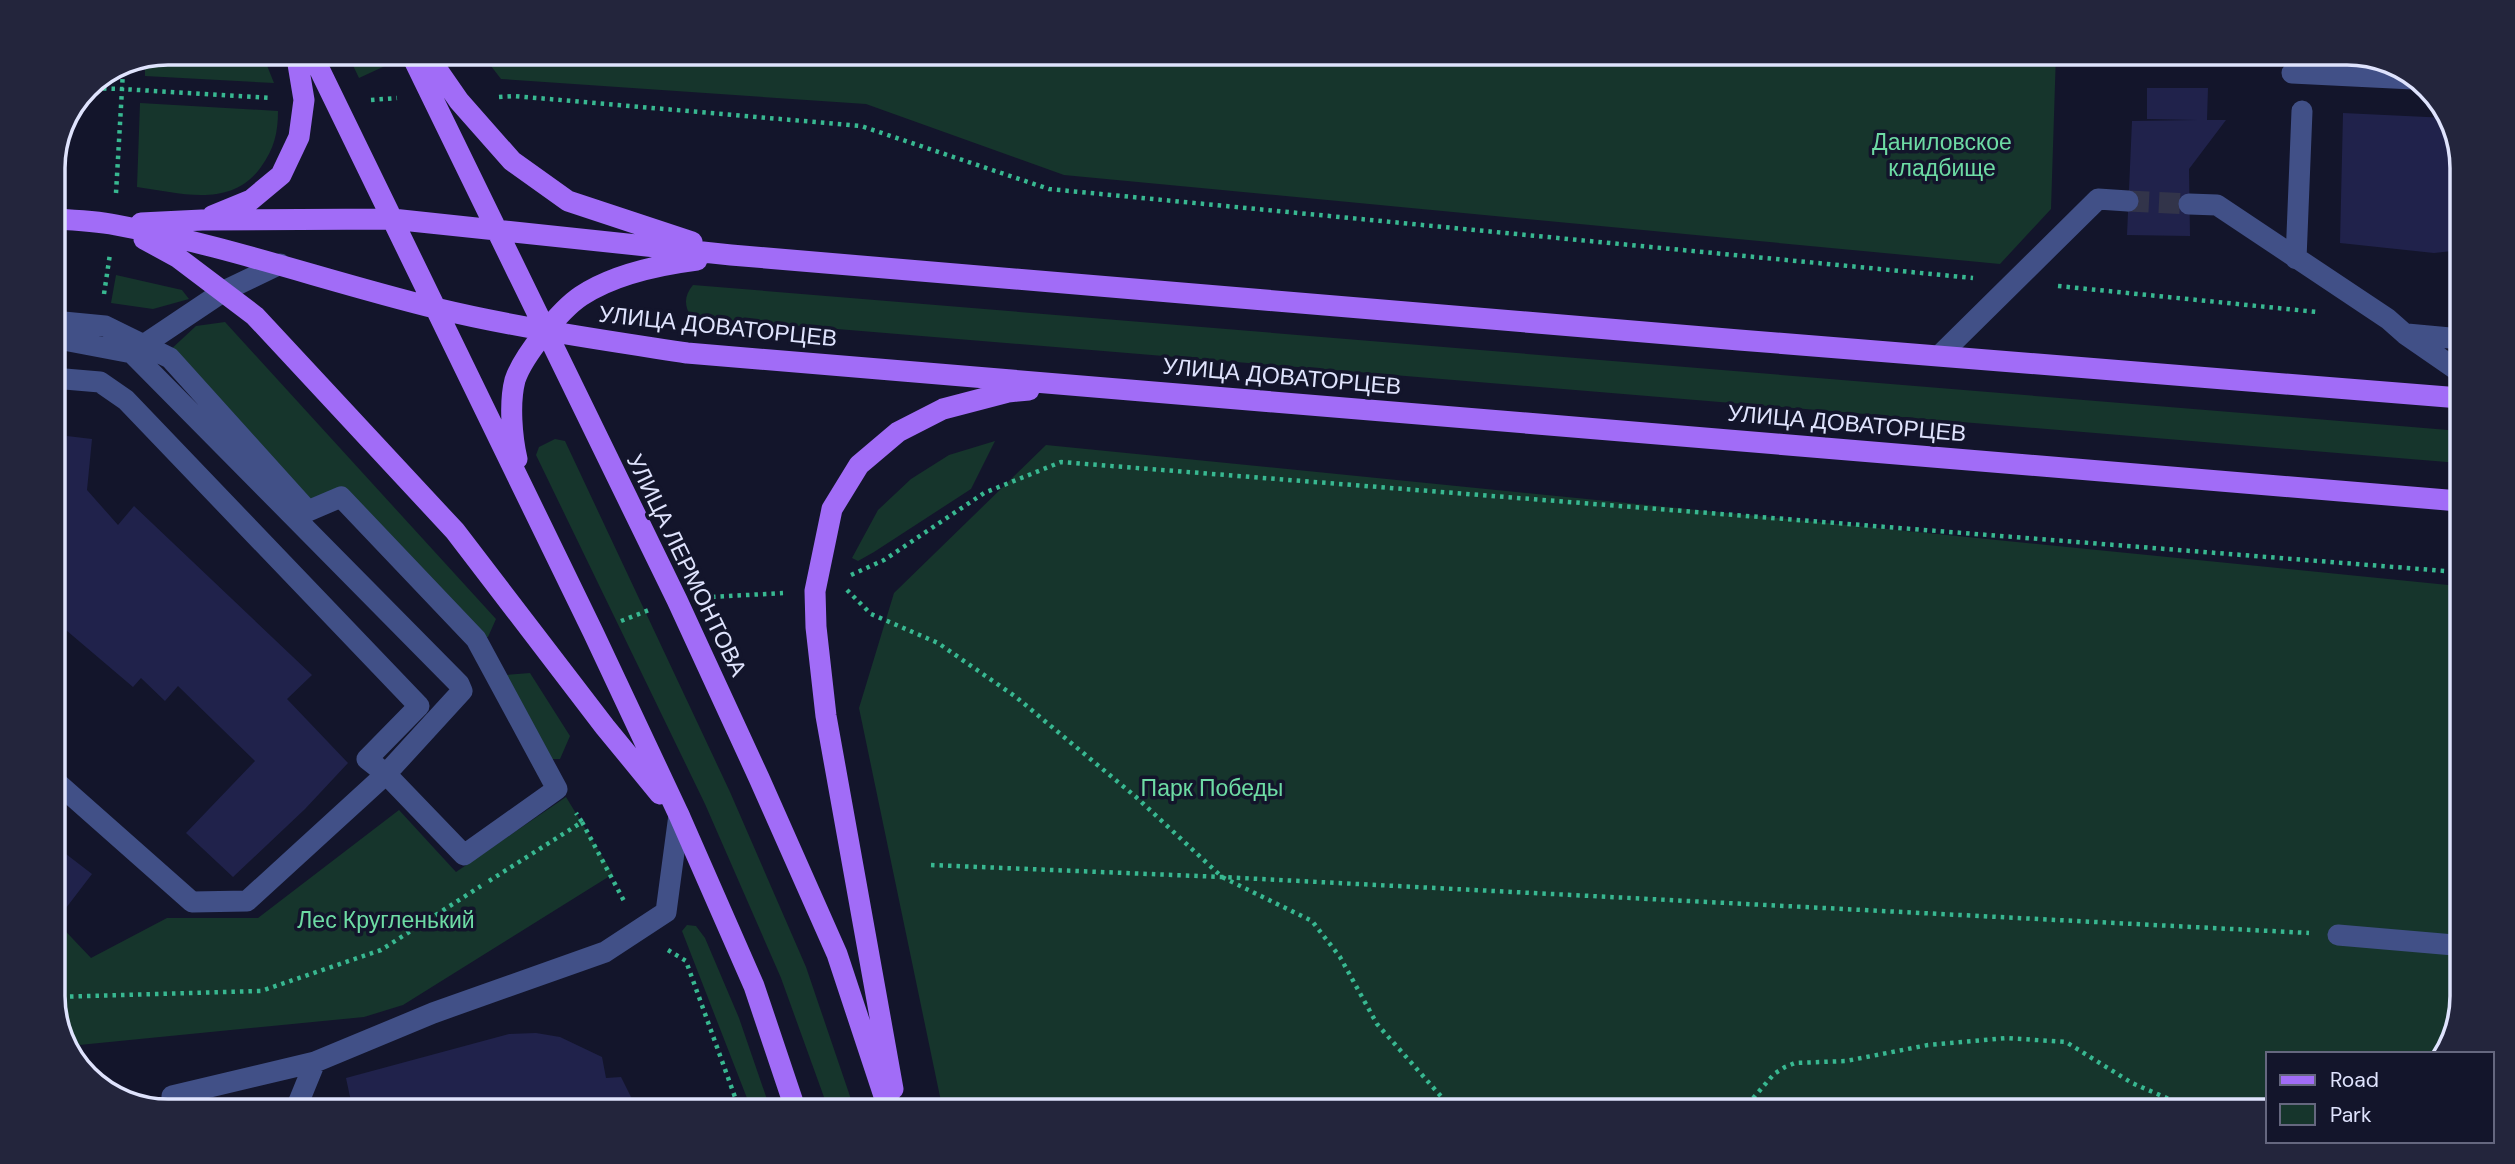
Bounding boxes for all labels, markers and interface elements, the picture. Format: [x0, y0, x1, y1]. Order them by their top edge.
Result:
park label: Даниловское кладбище [1872, 127, 2012, 183]
street label: УЛИЦА ДОВАТОРЦЕВ [597, 299, 839, 353]
street label: УЛИЦА ДОВАТОРЦЕВ [1161, 351, 1403, 401]
street label: УЛИЦА ДОВАТОРЦЕВ [1726, 398, 1968, 448]
street label: УЛИЦА ЛЕРМОНТОВА [620, 449, 754, 682]
park label: Парк Победы [1141, 773, 1283, 803]
park label: Лес Кругленький [297, 905, 475, 935]
legend [2266, 1052, 2494, 1143]
text: Road [2330, 1066, 2379, 1094]
text: Park [2330, 1101, 2372, 1129]

